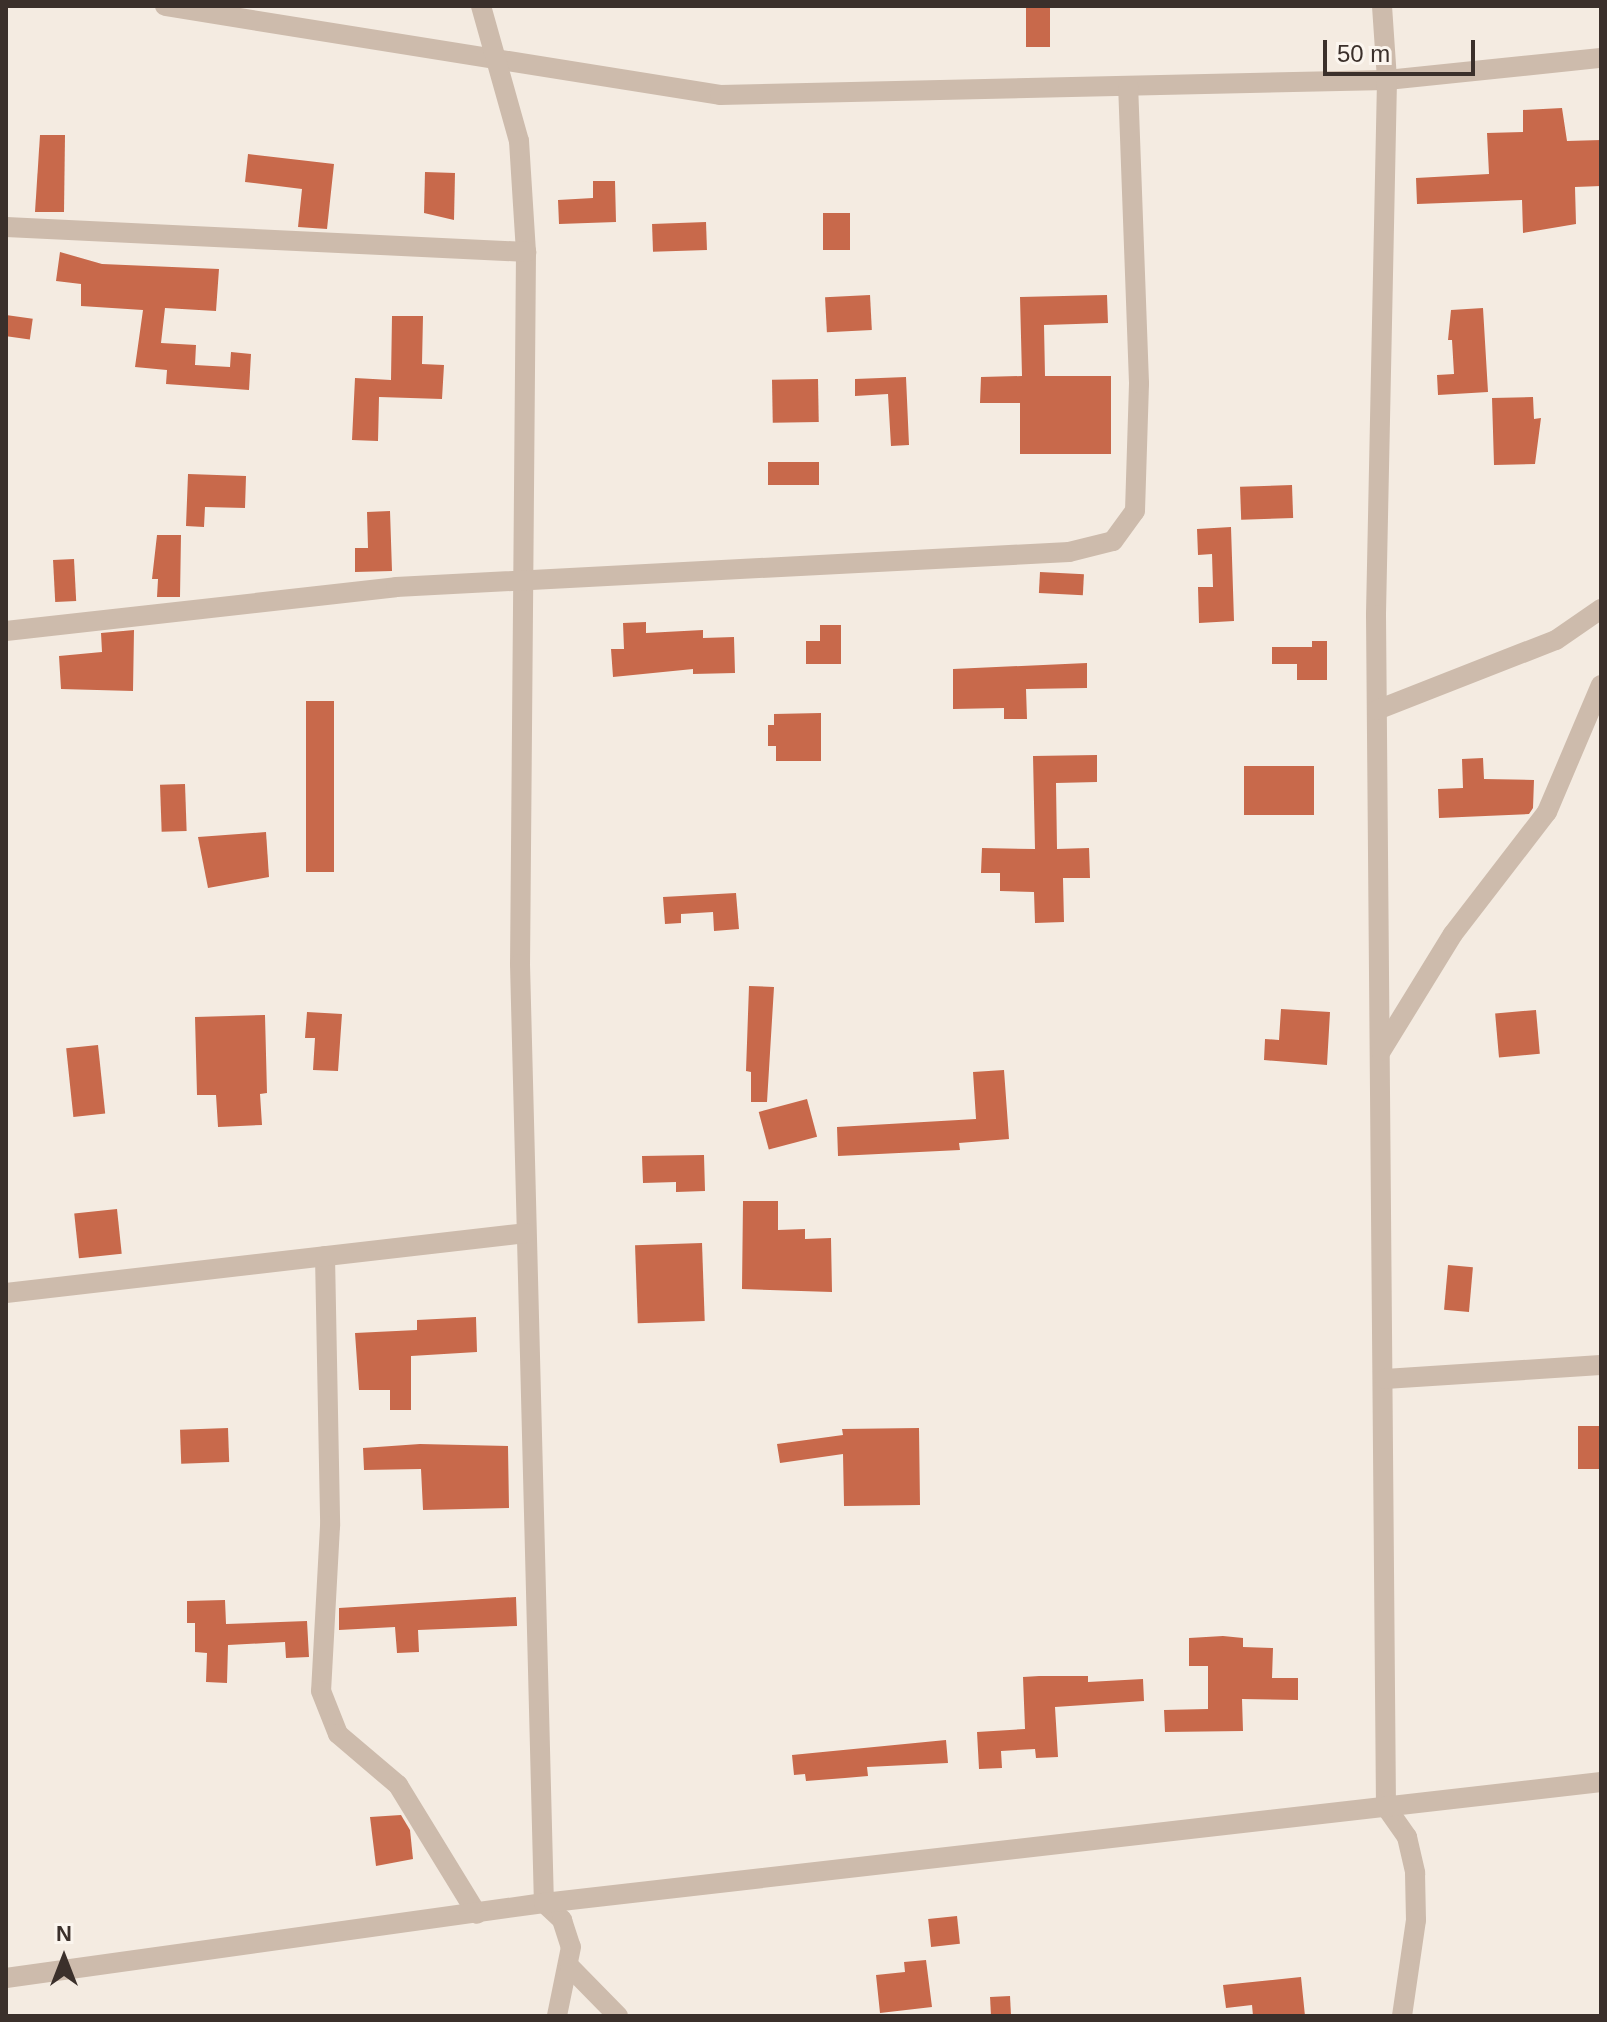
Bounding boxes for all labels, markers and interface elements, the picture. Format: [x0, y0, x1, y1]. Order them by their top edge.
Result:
scale bar [1327, 24, 1479, 74]
text: 50 m [1337, 40, 1390, 67]
north arrow [24, 1918, 104, 1998]
text: N [56, 1921, 72, 1946]

